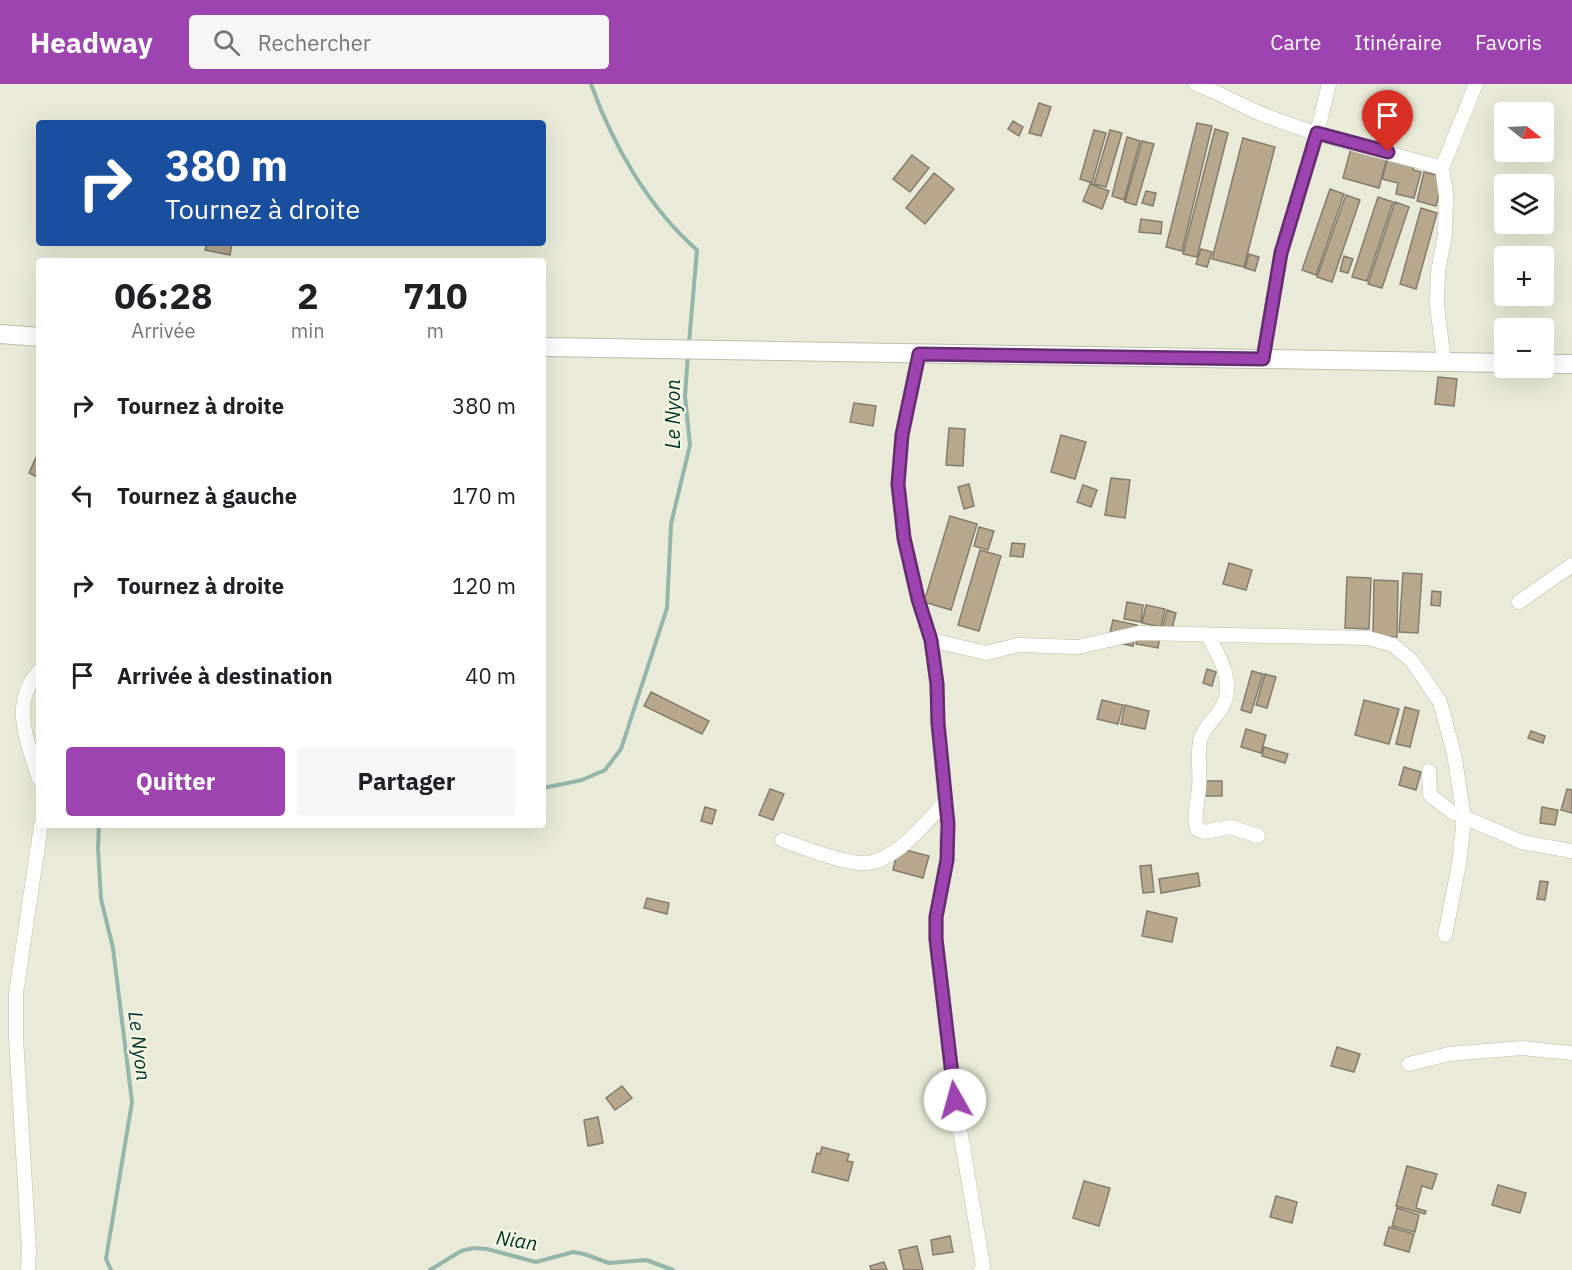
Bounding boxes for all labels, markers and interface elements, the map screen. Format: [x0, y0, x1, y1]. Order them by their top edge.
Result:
search box [189, 15, 609, 69]
text: Headway [30, 24, 153, 61]
icon: search [210, 26, 243, 59]
text: Rechercher [258, 28, 371, 57]
text: Carte [1270, 28, 1321, 56]
text: Itinéraire [1354, 28, 1442, 56]
text: Favoris [1475, 28, 1542, 56]
pin [1362, 90, 1413, 152]
icon: arrive [1371, 99, 1404, 132]
north arrow [1494, 102, 1554, 162]
map controls [1494, 102, 1554, 378]
text: 380 m [165, 138, 288, 193]
icon: right [66, 144, 144, 222]
button: layers [1494, 174, 1554, 234]
text: Tournez à droite [165, 191, 360, 226]
button: + [1494, 246, 1554, 306]
text: 06:28 [114, 272, 213, 319]
text: 2 [297, 272, 319, 319]
text: 710 [403, 272, 468, 319]
text: Arrivée [131, 317, 195, 344]
text: min [291, 317, 325, 344]
text: m [427, 317, 444, 344]
button: − [1494, 318, 1554, 378]
water label: Le Nyon [659, 379, 686, 449]
icon: right [66, 389, 99, 422]
text: Tournez à droite [117, 391, 284, 420]
text: 380 m [452, 391, 516, 420]
icon: left [66, 479, 99, 512]
text: Tournez à gauche [117, 481, 297, 510]
text: 170 m [452, 481, 516, 510]
icon: right [66, 569, 99, 602]
text: Tournez à droite [117, 571, 284, 600]
text: 120 m [452, 571, 516, 600]
icon: arrive [66, 659, 99, 692]
text: Arrivée à destination [117, 661, 333, 690]
text: 40 m [465, 661, 516, 690]
button: Quitter [66, 747, 285, 816]
button: Partager [297, 747, 516, 816]
water label: Le Nyon [122, 1010, 158, 1082]
position arrow [923, 1068, 987, 1132]
water label: Nian [494, 1223, 540, 1257]

